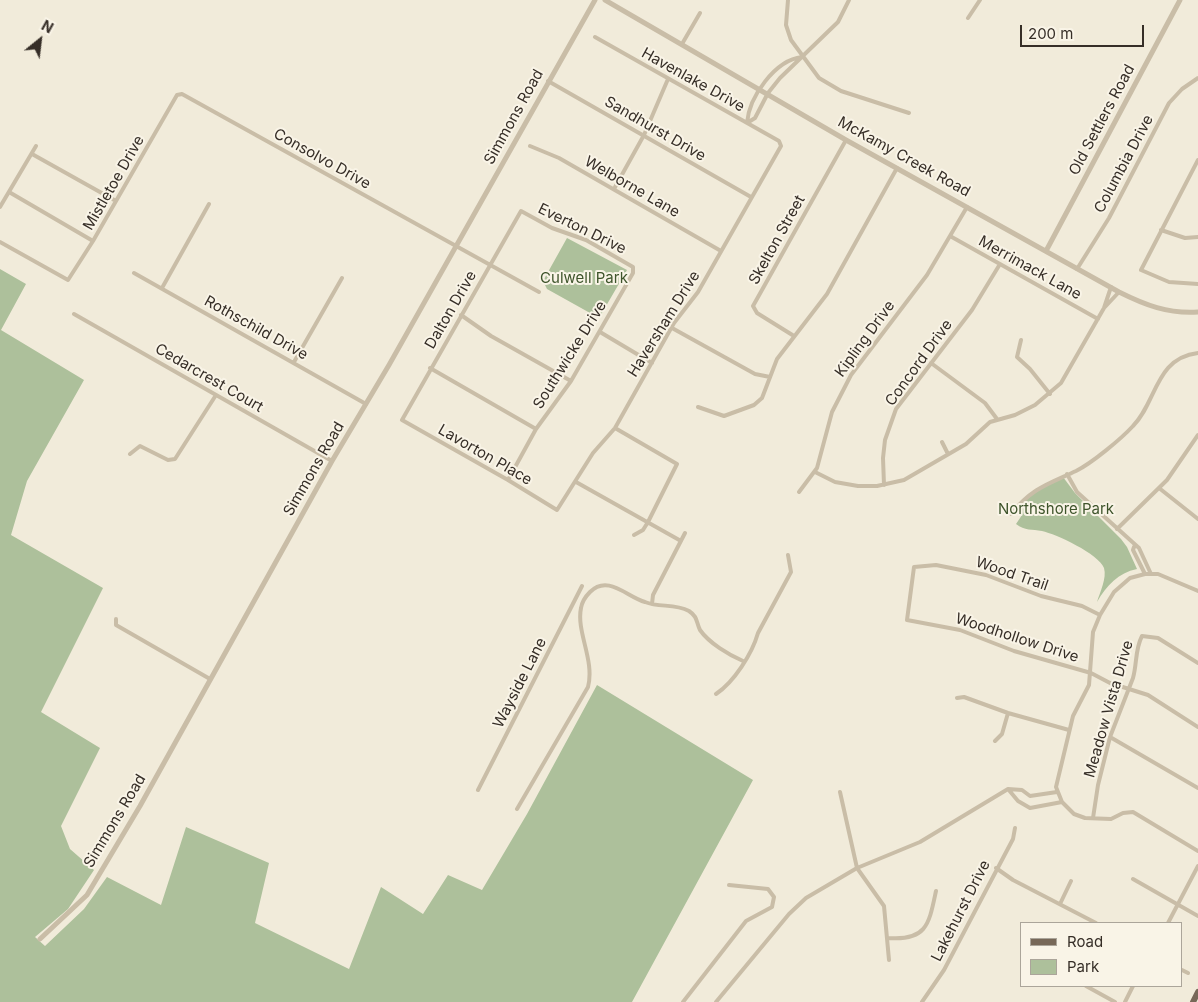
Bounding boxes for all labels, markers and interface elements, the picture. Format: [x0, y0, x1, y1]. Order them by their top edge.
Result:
north arrow [15, 15, 65, 65]
scale bar [1023, 15, 1147, 47]
text: N [39, 16, 56, 36]
text: 200 m [1028, 24, 1073, 43]
street label: Havenlake Drive [638, 44, 748, 116]
street label: Old Settlers Road [1065, 62, 1139, 178]
street label: Simmons Road [481, 66, 547, 168]
street label: Sandhurst Drive [601, 93, 709, 165]
street label: Columbia Drive [1091, 112, 1157, 216]
street label: McKamy Creek Road [835, 113, 973, 201]
street label: Consolvo Drive [270, 125, 374, 193]
street label: Mistletoe Drive [80, 132, 148, 234]
street label: Welborne Lane [581, 153, 683, 221]
street label: Skelton Street [745, 192, 809, 288]
street label: Everton Drive [535, 200, 629, 258]
street label: Merrimack Lane [975, 232, 1085, 304]
street label: Dalton Drive [421, 268, 481, 352]
street label: Haversham Drive [624, 268, 704, 380]
park label: Culwell Park [540, 269, 628, 287]
street label: Rothschild Drive [201, 292, 311, 364]
street label: Kipling Drive [831, 297, 899, 381]
street label: Southwicke Drive [530, 298, 610, 412]
street label: Concord Drive [882, 316, 956, 410]
street label: Cedarcrest Court [152, 340, 266, 416]
street label: Simmons Road [280, 419, 348, 519]
street label: Lavorton Place [435, 421, 535, 489]
park label: Northshore Park [998, 500, 1114, 518]
street label: Wood Trail [973, 553, 1051, 595]
street label: Woodhollow Drive [953, 610, 1081, 666]
street label: Wayside Lane [490, 635, 550, 731]
street label: Meadow Vista Drive [1081, 638, 1137, 780]
street label: Simmons Road [80, 771, 150, 871]
street label: Lakehurst Drive [928, 857, 994, 965]
legend [1020, 922, 1183, 987]
text: Road [1067, 932, 1103, 951]
text: Park [1067, 957, 1099, 976]

